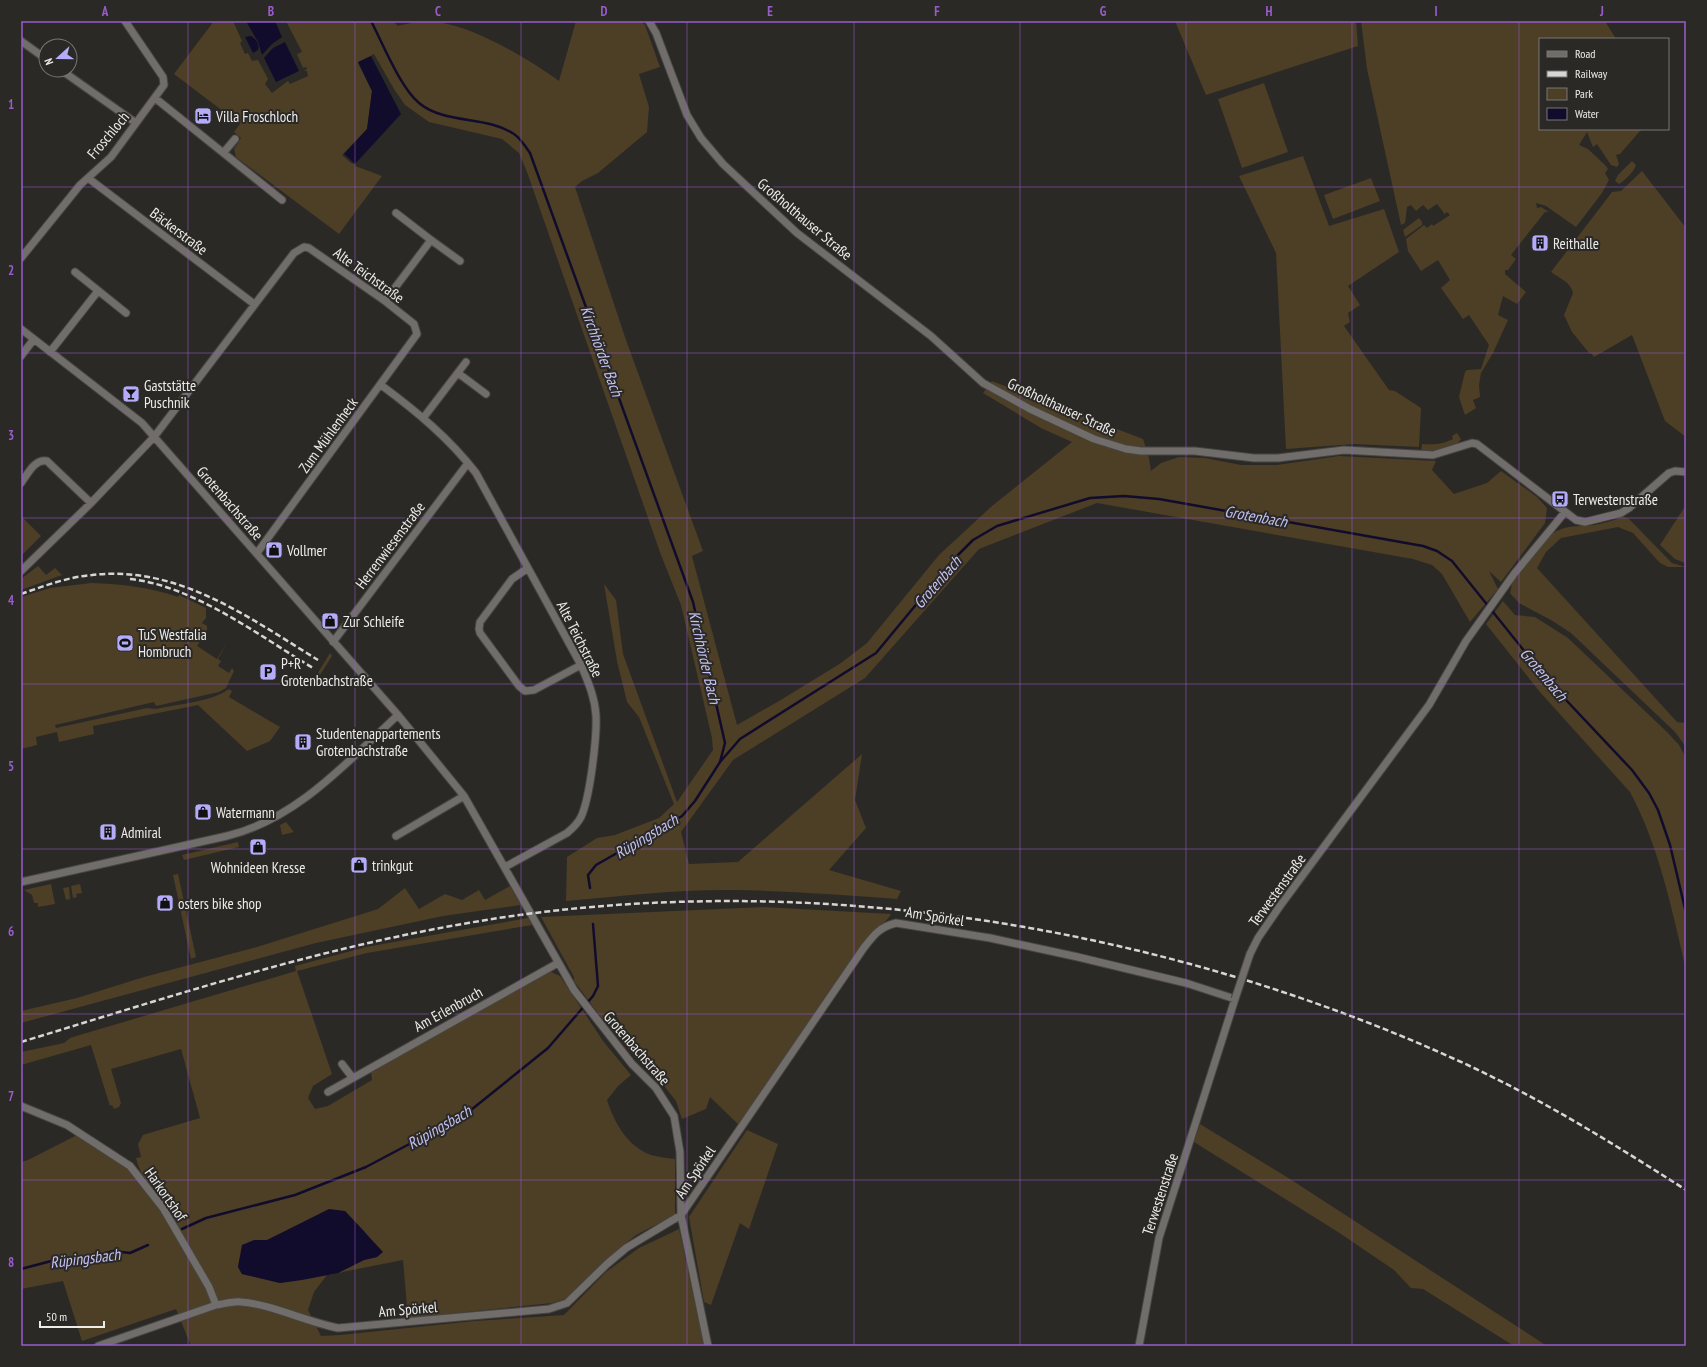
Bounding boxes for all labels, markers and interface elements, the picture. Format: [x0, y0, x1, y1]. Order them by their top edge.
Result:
text: A [101, 3, 109, 20]
text: B [268, 3, 274, 20]
text: C [435, 3, 441, 20]
text: D [601, 3, 608, 20]
text: E [767, 3, 773, 20]
text: F [934, 3, 940, 20]
text: G [1100, 3, 1107, 20]
text: H [1266, 3, 1273, 20]
text: I [1434, 3, 1438, 20]
text: J [1599, 3, 1604, 20]
north arrow [38, 38, 78, 78]
legend [1539, 38, 1669, 130]
text: Road [1575, 46, 1595, 61]
text: N [41, 56, 56, 67]
text: Railway [1575, 66, 1608, 81]
text: Park [1575, 86, 1593, 101]
text: 1 [8, 96, 14, 113]
hotel icon: Villa Froschloch [193, 106, 213, 126]
text: Water [1575, 106, 1600, 121]
place label: Villa Froschloch [215, 107, 298, 126]
street label: Froschloch [83, 108, 133, 162]
street label: Großholthauser Straße [754, 174, 856, 264]
street label: Bäckerstraße [146, 203, 212, 259]
building icon: Reithalle [1530, 233, 1550, 253]
place label: Reithalle [1553, 234, 1599, 253]
street label: Alte Teichstraße [330, 243, 408, 307]
text: 2 [8, 262, 14, 279]
water label: Kirchhörder Bach [576, 303, 628, 400]
street label: Großholthauser Straße [1005, 373, 1119, 441]
place label: Gaststätte Puschnik [144, 376, 196, 412]
bar icon: Gaststätte Puschnik [121, 384, 141, 404]
street label: Zum Mühlenheck [294, 393, 362, 476]
text: 3 [8, 427, 14, 444]
street label: Grotenbachstraße [193, 462, 267, 544]
bus stop icon: Terwestenstraße [1550, 489, 1570, 509]
place label: Terwestenstraße [1573, 490, 1658, 509]
street label: Herrenwiesenstraße [351, 498, 429, 592]
water label: Grotenbach [1223, 501, 1290, 531]
shop icon: Vollmer [264, 540, 284, 560]
place label: Vollmer [286, 541, 328, 560]
water label: Grotenbach [909, 551, 966, 612]
text: 4 [8, 592, 15, 609]
street label: Alte Teichstraße [553, 598, 607, 680]
water label: Kirchhörder Bach [685, 609, 726, 706]
shop icon: Zur Schleife [320, 611, 340, 631]
place label: Zur Schleife [343, 612, 404, 631]
place label: TuS Westfalia Hombruch [138, 625, 207, 661]
sports icon: TuS Westfalia Hombruch [115, 633, 135, 653]
water label: Grotenbach [1516, 643, 1573, 705]
place label: P+R Grotenbachstraße [281, 654, 373, 690]
parking icon: P+R Grotenbachstraße [258, 662, 278, 682]
place label: Studentenappartements Grotenbachstraße [316, 724, 441, 760]
building icon: Studentenappartements Grotenbachstraße [293, 732, 313, 752]
text: 5 [8, 758, 14, 775]
shop icon: Watermann [193, 802, 213, 822]
place label: Watermann [216, 803, 275, 822]
water label: Rüpingsbach [611, 809, 682, 863]
building icon: Admiral [98, 822, 118, 842]
place label: Admiral [121, 823, 162, 842]
shop icon: Wohnideen Kresse [248, 837, 268, 857]
street label: Terwestenstraße [1244, 850, 1310, 930]
shop icon: trinkgut [349, 855, 369, 875]
place label: trinkgut [372, 856, 413, 875]
place label: Wohnideen Kresse [211, 858, 305, 877]
shop icon: osters bike shop [155, 893, 175, 913]
place label: osters bike shop [178, 894, 262, 913]
street label: Am Spörkel [904, 902, 966, 930]
text: 6 [8, 923, 14, 940]
street label: Am Erlenbruch [410, 982, 486, 1036]
street label: Grotenbachstraße [600, 1007, 674, 1089]
text: 7 [8, 1088, 14, 1105]
water label: Rüpingsbach [403, 1100, 475, 1153]
street label: Am Spörkel [671, 1142, 720, 1202]
street label: Terwestenstraße [1138, 1151, 1182, 1237]
street label: Harkortshof [141, 1164, 192, 1225]
water label: Rüpingsbach [49, 1244, 122, 1272]
text: 8 [8, 1254, 14, 1271]
street label: Am Spörkel [378, 1297, 439, 1321]
scale bar [40, 1303, 104, 1329]
text: 50 m [46, 1309, 67, 1324]

